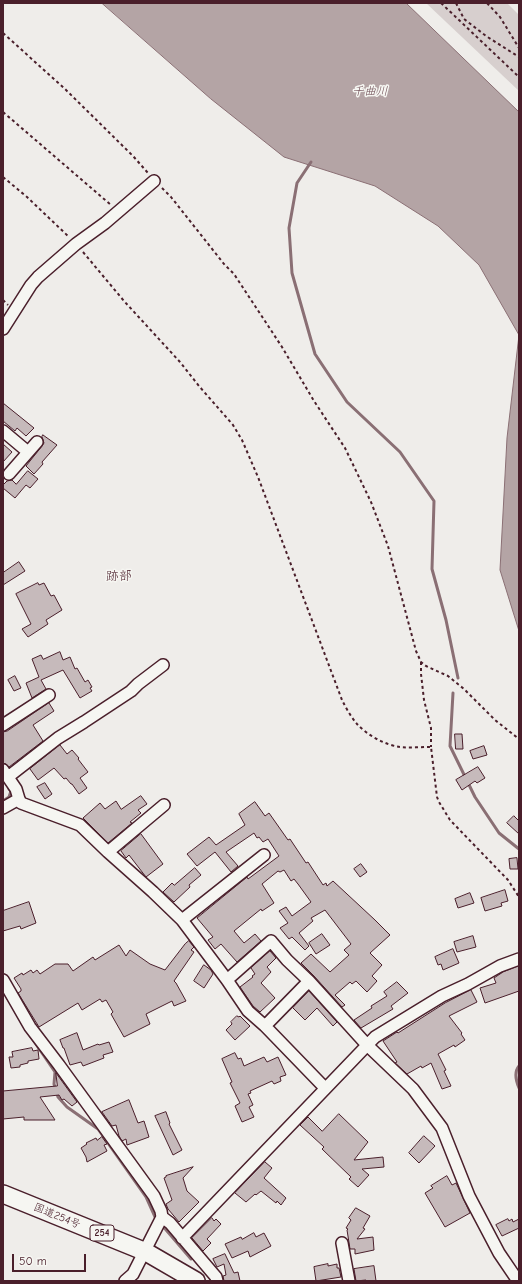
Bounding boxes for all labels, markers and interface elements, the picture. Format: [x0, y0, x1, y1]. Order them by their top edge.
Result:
water label: 千曲川 [352, 85, 388, 99]
district label: 跡部 [106, 568, 132, 584]
street label: 国道254号 [31, 1201, 83, 1231]
road number: 254 [90, 1225, 114, 1241]
scale bar [14, 1246, 88, 1272]
text: 50 m [19, 1254, 47, 1268]

